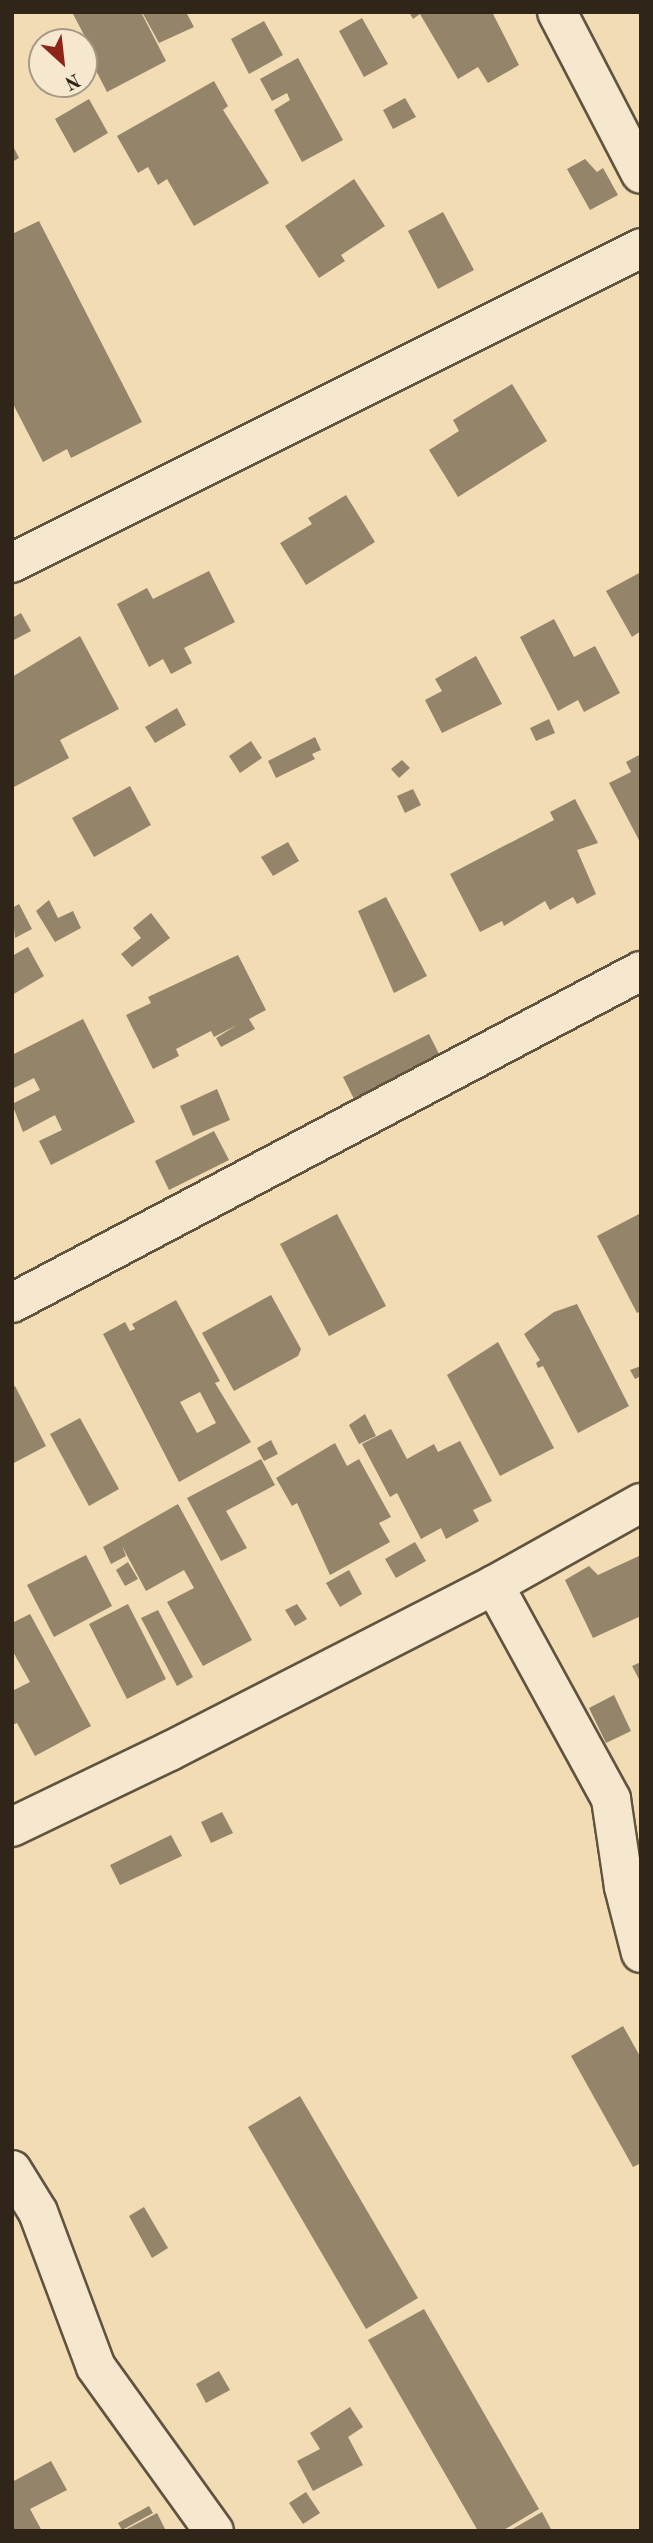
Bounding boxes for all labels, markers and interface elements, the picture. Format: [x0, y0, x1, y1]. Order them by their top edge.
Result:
north arrow [28, 28, 98, 98]
text: N [61, 69, 83, 92]

